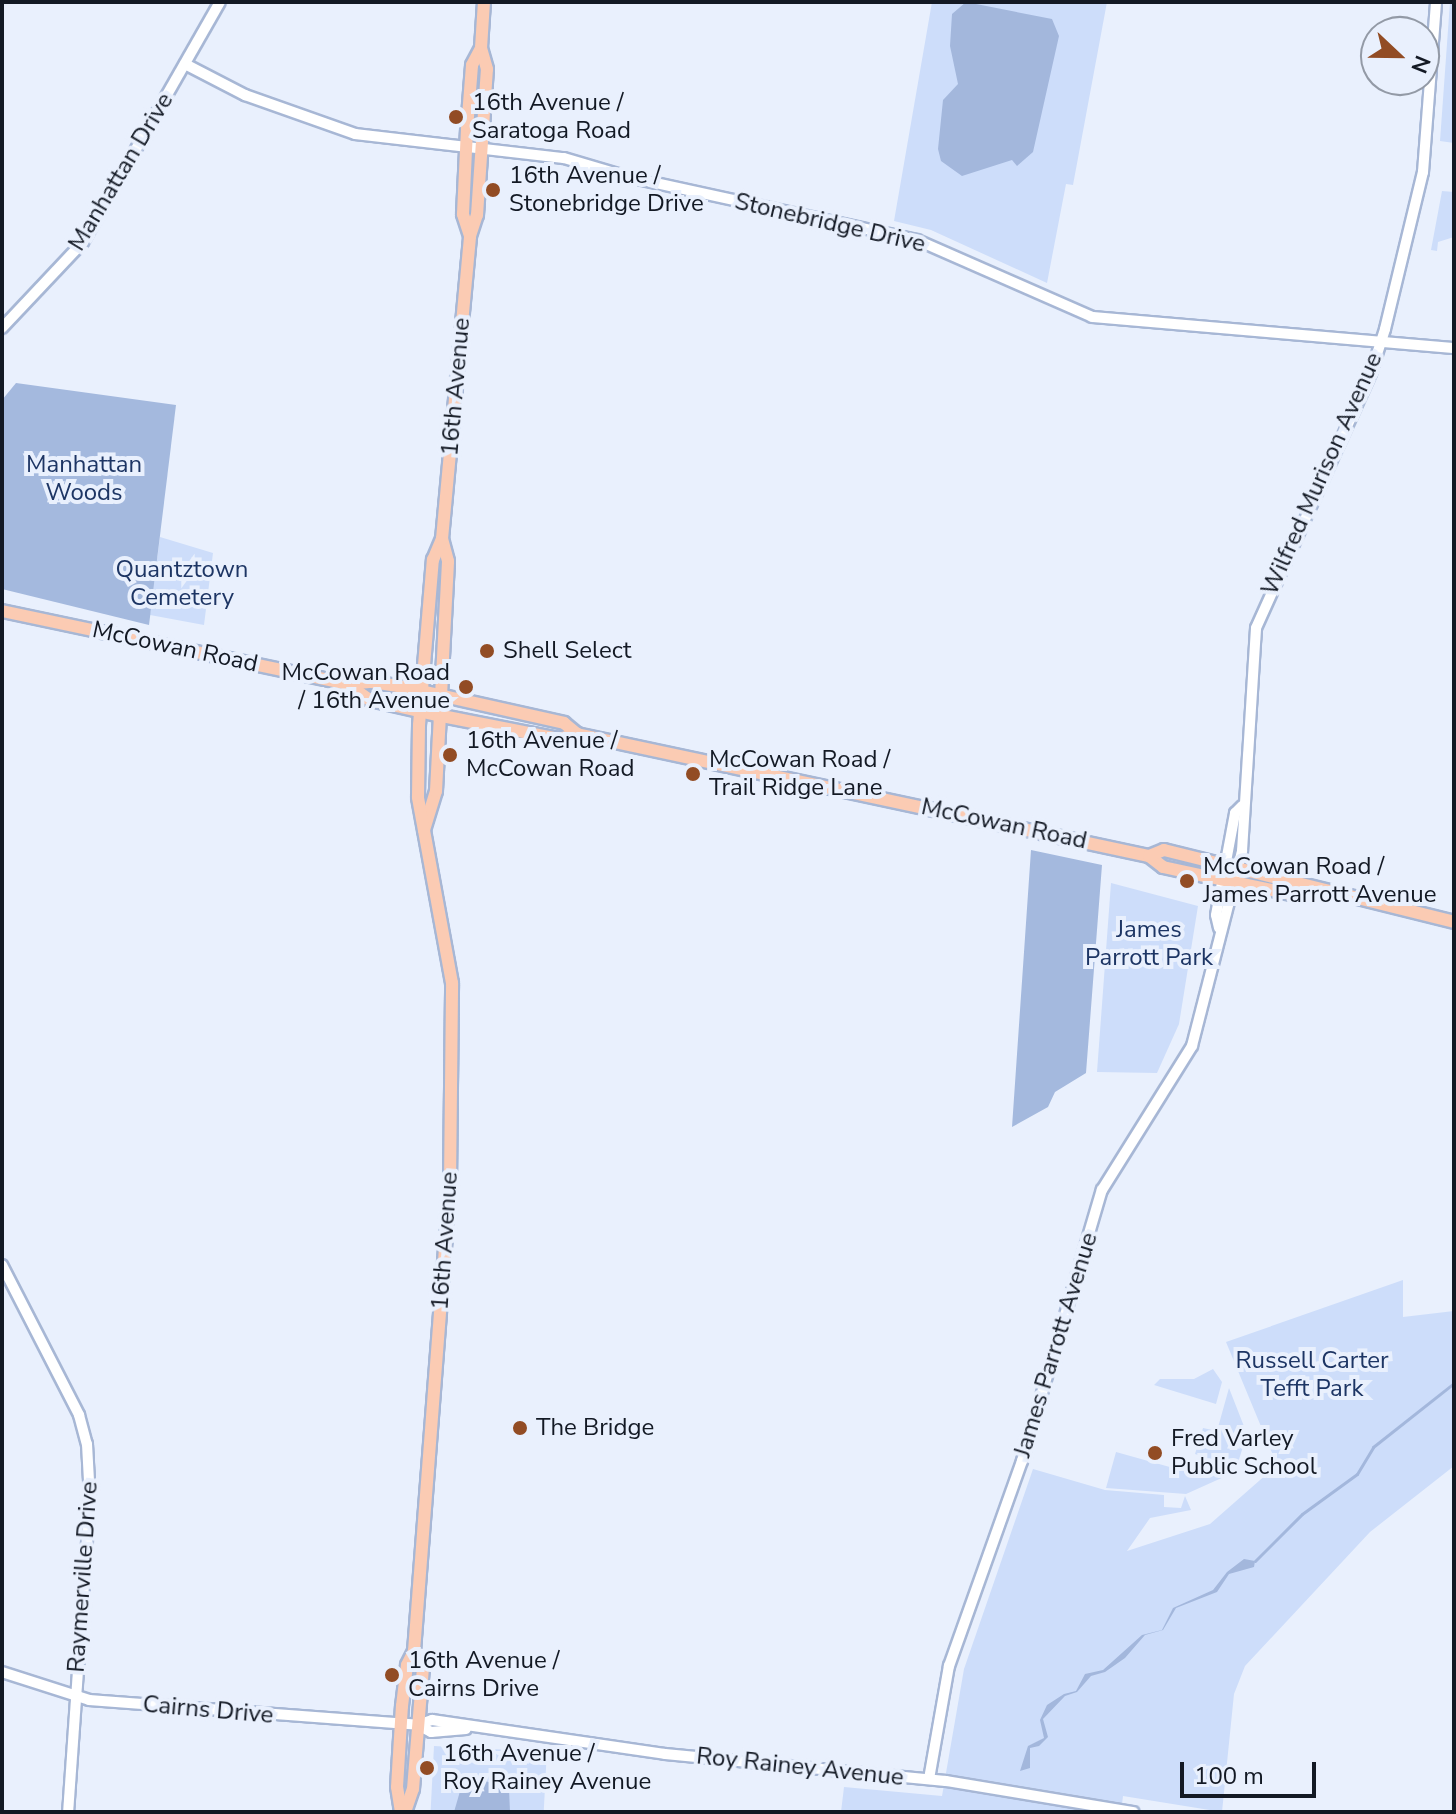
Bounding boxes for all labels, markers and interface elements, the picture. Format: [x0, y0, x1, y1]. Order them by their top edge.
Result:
north arrow [1360, 16, 1440, 96]
text: N [1403, 51, 1437, 77]
street label: Manhattan Drive [63, 88, 179, 256]
place label: 16th Avenue / Saratoga Road [472, 89, 631, 145]
marker: 16th Avenue / Saratoga Road [447, 108, 465, 126]
place label: 16th Avenue / Stonebridge Drive [509, 162, 704, 218]
marker: 16th Avenue / Stonebridge Drive [484, 181, 502, 199]
street label: Stonebridge Drive [732, 187, 928, 259]
street label: 16th Avenue [436, 317, 476, 457]
street label: Wilfred Murison Avenue [1255, 348, 1389, 600]
park label: Manhattan Woods [26, 451, 142, 507]
park label: Quantztown Cemetery [115, 556, 249, 612]
street label: McCowan Road [90, 615, 260, 679]
place label: Shell Select [503, 637, 631, 665]
marker: Shell Select [478, 642, 496, 660]
place label: McCowan Road / 16th Avenue [282, 659, 450, 715]
marker: McCowan Road / 16th Avenue [457, 678, 475, 696]
place label: 16th Avenue / McCowan Road [466, 727, 634, 783]
marker: 16th Avenue / McCowan Road [441, 746, 459, 764]
place label: McCowan Road / Trail Ridge Lane [709, 746, 890, 802]
marker: McCowan Road / Trail Ridge Lane [684, 765, 702, 783]
street label: McCowan Road [919, 792, 1089, 856]
place label: McCowan Road / James Parrott Avenue [1203, 853, 1436, 909]
marker: McCowan Road / James Parrott Avenue [1178, 872, 1196, 890]
park label: James Parrott Park [1085, 916, 1213, 972]
street label: 16th Avenue [426, 1171, 464, 1311]
street label: James Parrott Avenue [1008, 1229, 1104, 1461]
park label: Russell Carter Tefft Park [1235, 1347, 1389, 1403]
place label: The Bridge [536, 1414, 654, 1442]
marker: The Bridge [511, 1419, 529, 1437]
place label: Fred Varley Public School [1171, 1425, 1317, 1481]
marker: Fred Varley Public School [1146, 1444, 1164, 1462]
street label: Raymerville Drive [62, 1481, 104, 1673]
place label: 16th Avenue / Cairns Drive [408, 1647, 560, 1703]
marker: 16th Avenue / Cairns Drive [383, 1666, 401, 1684]
street label: Cairns Drive [142, 1690, 274, 1730]
place label: 16th Avenue / Roy Rainey Avenue [443, 1740, 651, 1796]
street label: Roy Rainey Avenue [695, 1742, 905, 1792]
scale bar [1184, 1746, 1320, 1796]
marker: 16th Avenue / Roy Rainey Avenue [418, 1759, 436, 1777]
text: 100 m [1194, 1760, 1264, 1792]

